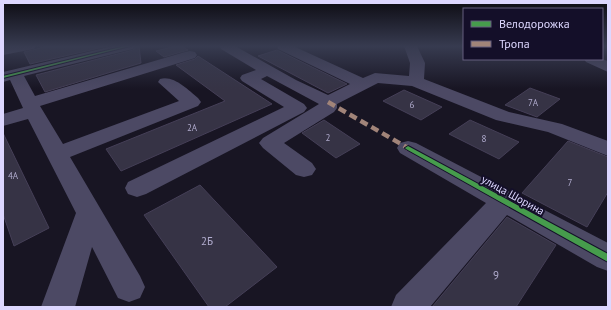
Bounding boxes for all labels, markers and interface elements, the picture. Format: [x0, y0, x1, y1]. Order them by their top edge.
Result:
legend [463, 8, 603, 60]
text: Велодорожка [499, 16, 570, 31]
text: Тропа [499, 36, 530, 51]
house number: 7А [528, 97, 539, 108]
house number: 6 [410, 99, 415, 110]
house number: 2А [187, 122, 198, 133]
house number: 2 [326, 132, 331, 143]
house number: 8 [482, 133, 487, 144]
house number: 4А [8, 170, 19, 181]
street label: улица Шорина [479, 172, 547, 218]
house number: 7 [568, 177, 573, 188]
house number: 2Б [201, 234, 213, 248]
house number: 9 [493, 268, 499, 282]

